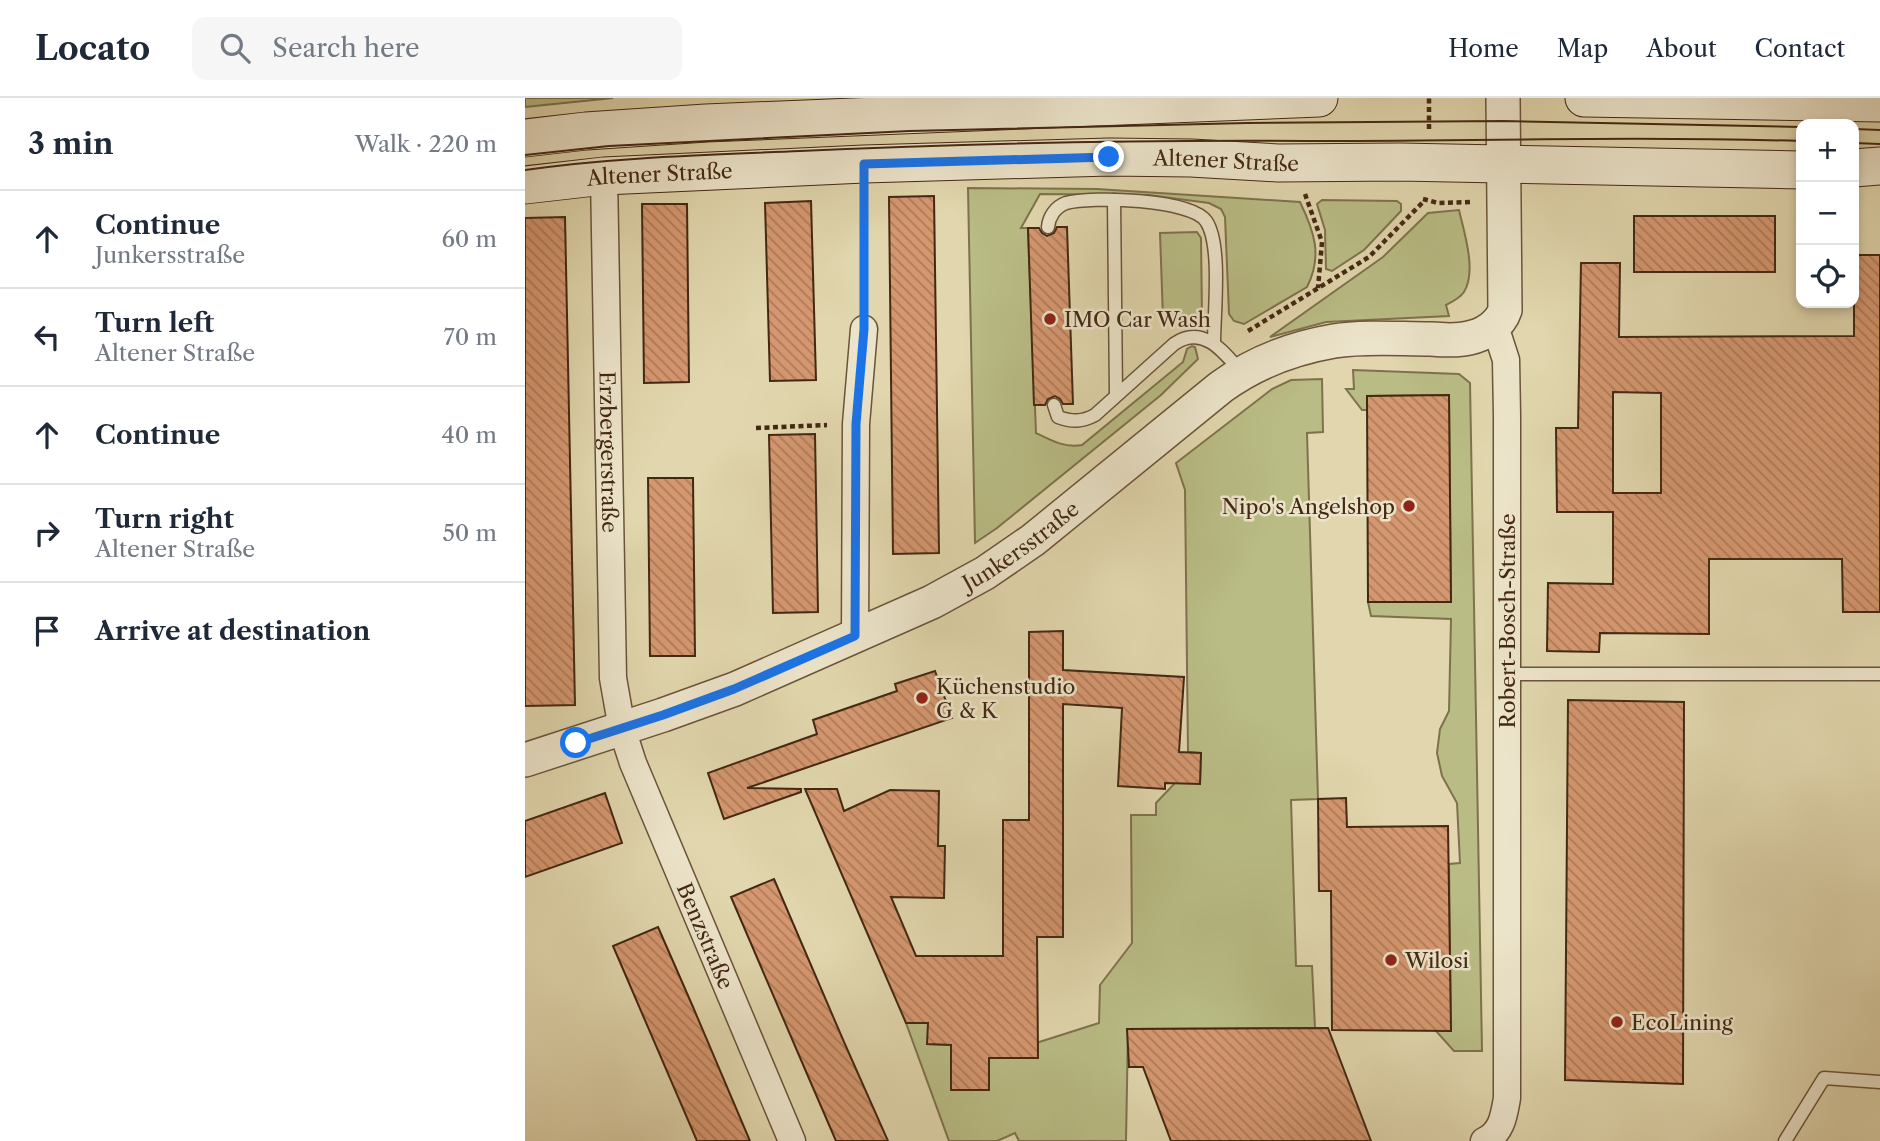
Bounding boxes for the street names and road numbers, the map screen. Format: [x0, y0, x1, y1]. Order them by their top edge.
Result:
street label: Altener Straße [1152, 145, 1299, 176]
street label: Altener Straße [584, 158, 733, 191]
street label: Erzbergerstraße [595, 371, 623, 533]
street label: Junkersstraße [955, 496, 1083, 597]
street label: Robert-Bosch-Straße [1495, 514, 1520, 728]
street label: Benzstraße [672, 879, 739, 993]

